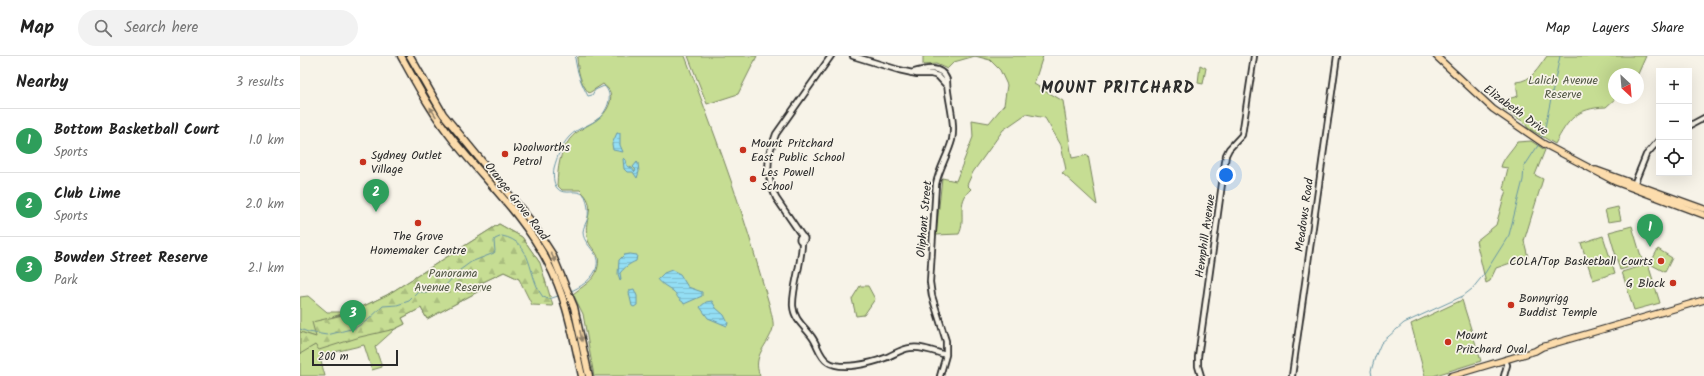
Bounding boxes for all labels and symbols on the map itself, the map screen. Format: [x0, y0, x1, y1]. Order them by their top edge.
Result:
north arrow [1608, 68, 1644, 104]
park label: Lalich Avenue Reserve [1528, 71, 1599, 104]
district label: MOUNT PRITCHARD [1041, 76, 1195, 101]
street label: Elizabeth Drive [1479, 80, 1553, 141]
one-way arrow [429, 107, 437, 117]
place label: Mount Pritchard East Public School [751, 134, 845, 167]
place label: Woolworths Petrol [513, 138, 570, 171]
marker: Mount Pritchard East Public School [738, 145, 748, 155]
place label: Sydney Outlet Village [371, 146, 442, 179]
marker: Woolworths Petrol [500, 149, 510, 159]
marker: Sydney Outlet Village [358, 157, 368, 167]
street label: Orange Grove Road [480, 158, 554, 246]
place label: Les Powell School [761, 163, 814, 196]
your location [1216, 165, 1236, 185]
marker: Les Powell School [748, 174, 758, 184]
street label: Meadows Road [1290, 176, 1319, 253]
pin: 2 [363, 179, 389, 212]
street label: Oliphant Street [912, 179, 937, 258]
street label: Hemphill Avenue [1190, 193, 1221, 279]
pin: 1 [1637, 214, 1663, 247]
marker: The Grove Homemaker Centre [413, 218, 423, 228]
place label: The Grove Homemaker Centre [370, 227, 467, 260]
one-way arrow [550, 251, 557, 263]
place label: COLA/Top Basketball Courts [1509, 252, 1653, 271]
marker: COLA/Top Basketball Courts [1656, 256, 1666, 266]
park label: Panorama Avenue Reserve [414, 264, 492, 297]
place label: G Block [1626, 274, 1665, 293]
marker: G Block [1668, 278, 1678, 288]
place label: Bonnyrigg Buddist Temple [1519, 289, 1598, 322]
pin: 3 [340, 300, 366, 333]
marker: Bonnyrigg Buddist Temple [1506, 300, 1516, 310]
place label: Mount Pritchard Oval [1456, 326, 1527, 359]
one-way arrow [578, 330, 584, 342]
marker: Mount Pritchard Oval [1443, 337, 1453, 347]
scale bar [312, 348, 398, 367]

